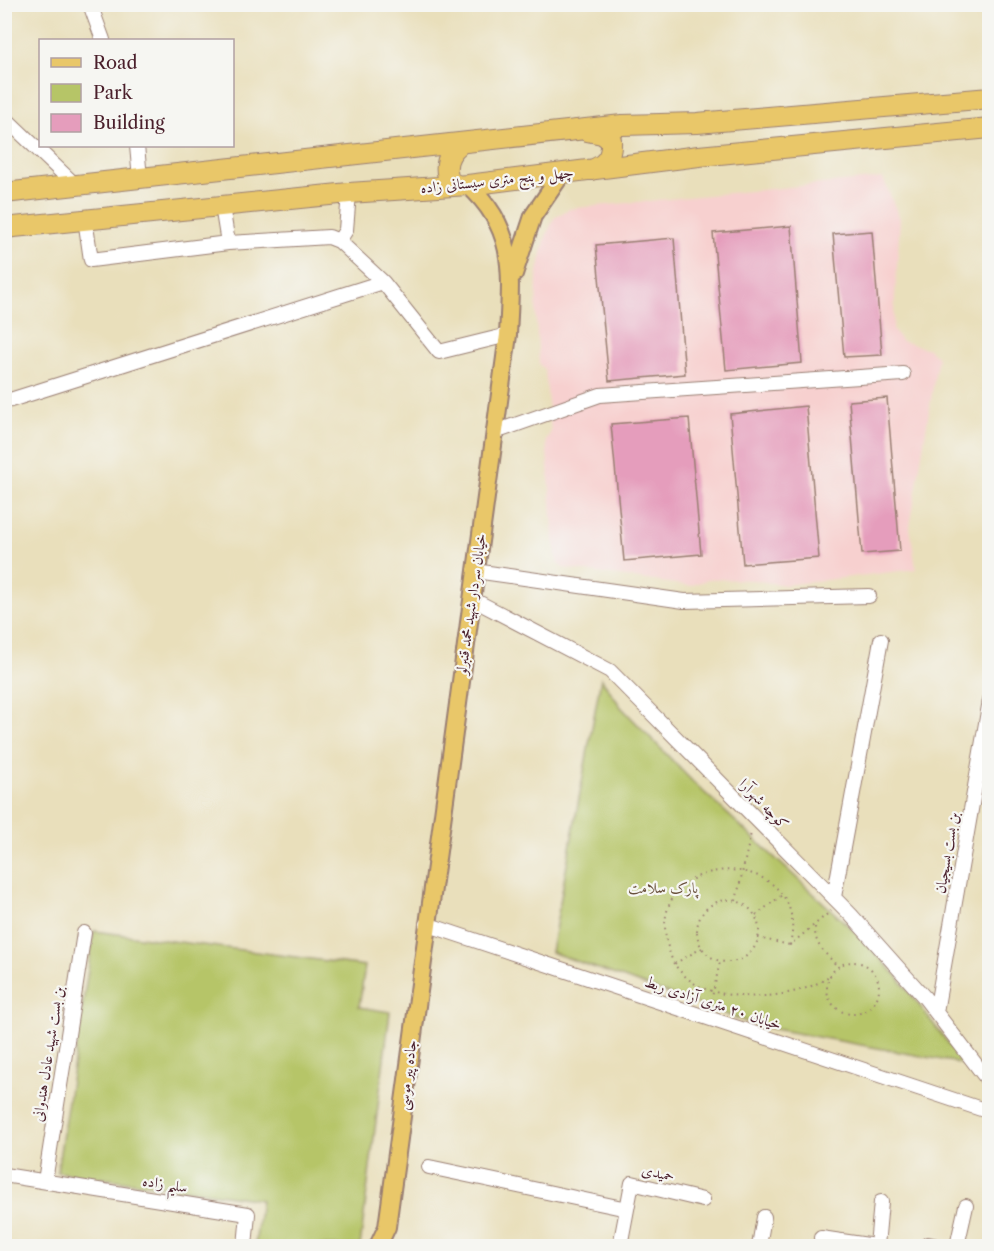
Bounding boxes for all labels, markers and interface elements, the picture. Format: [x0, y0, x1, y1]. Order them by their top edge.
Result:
legend [39, 39, 234, 147]
text: Road [93, 52, 138, 74]
text: Park [93, 82, 134, 104]
text: Building [93, 112, 165, 134]
street label: چهل و پنج متری سیستانی زاده [420, 162, 575, 202]
street label: خیابان سردار شهید محمد قنبرلو [451, 532, 491, 678]
street label: کوچه شهرآرا [734, 774, 793, 834]
street label: بن بست بسیجیان [930, 811, 963, 895]
park label: پارک سلامت [628, 878, 699, 899]
street label: خیابان ۲۰ متری آزادی ربط [642, 971, 784, 1034]
street label: بن بست شهید عادل هندوانی [27, 985, 69, 1123]
street label: جاده پیر موسی [393, 1039, 422, 1112]
street label: حمیدی [640, 1160, 676, 1185]
street label: سلیم زاده [140, 1171, 189, 1202]

